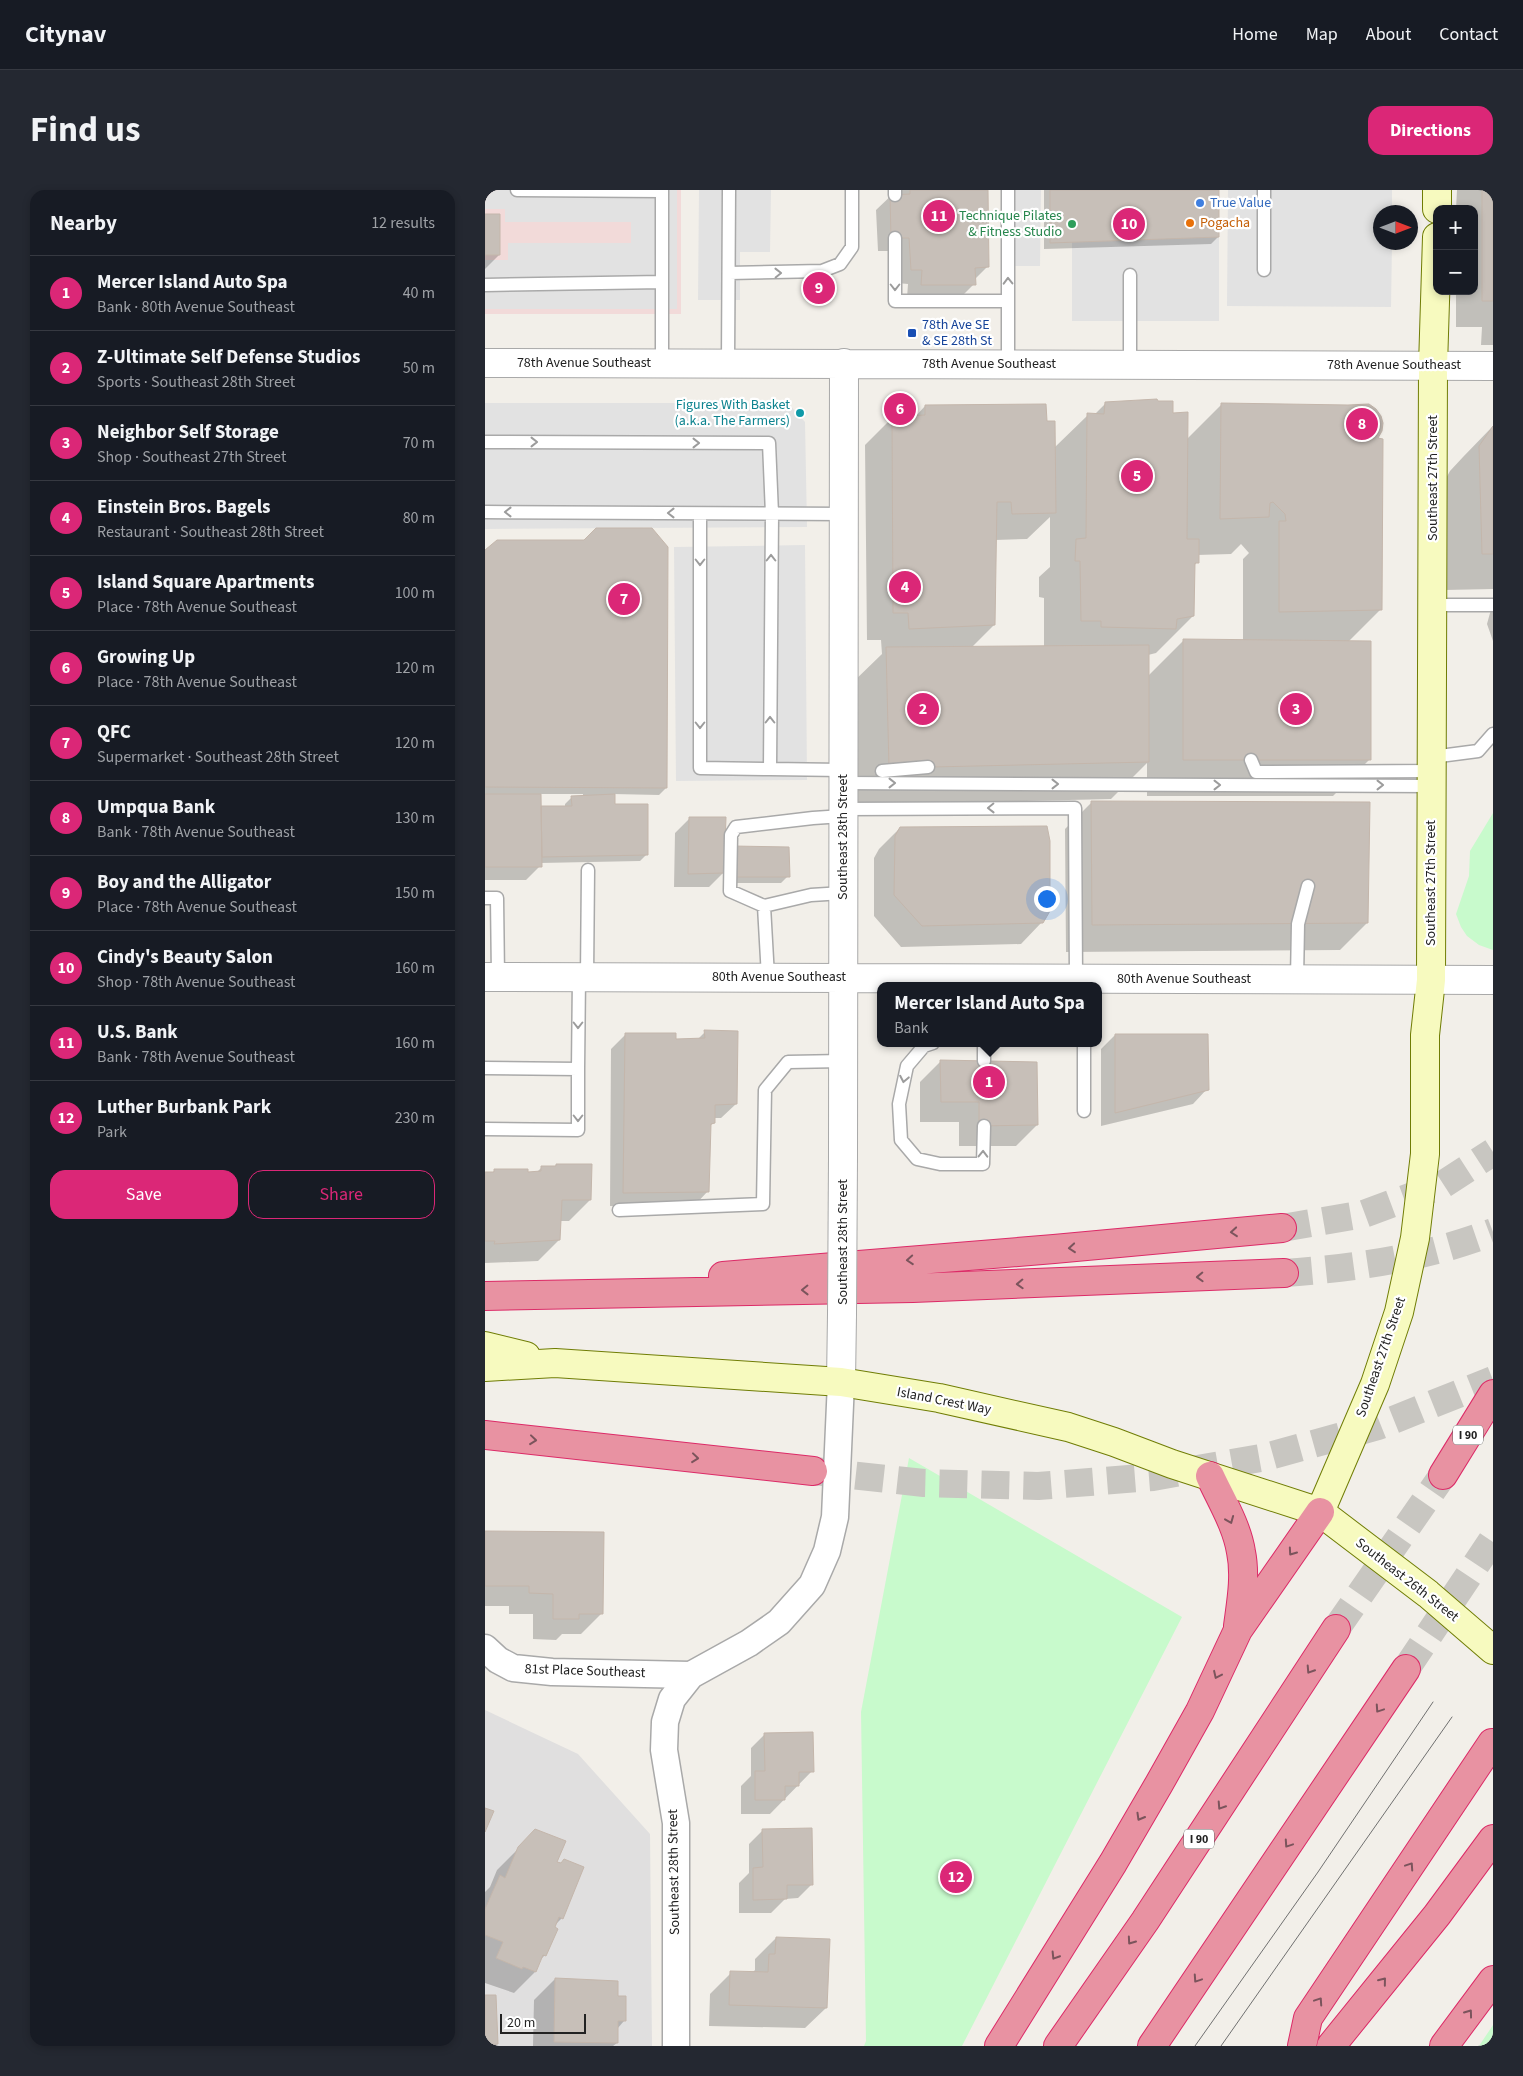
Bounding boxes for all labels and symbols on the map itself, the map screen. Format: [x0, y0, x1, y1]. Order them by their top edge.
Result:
place label: True Value [1210, 193, 1271, 213]
pin: 11 [923, 197, 955, 235]
marker: True Value [1194, 197, 1206, 209]
pin: 10 [1113, 205, 1145, 243]
north arrow [1373, 205, 1418, 250]
place label: Technique Pilates & Fitness Studio [959, 206, 1062, 242]
place label: Pogacha [1200, 213, 1250, 233]
marker: Pogacha [1184, 217, 1196, 229]
marker: Technique Pilates & Fitness Studio [1066, 218, 1078, 230]
one-way arrow [774, 268, 782, 278]
pin: 9 [803, 269, 835, 307]
one-way arrow [1002, 276, 1013, 284]
one-way arrow [890, 283, 900, 291]
place label: 78th Ave SE & SE 28th St [922, 315, 992, 351]
marker: 78th Ave SE & SE 28th St [906, 327, 918, 339]
street label: 78th Avenue Southeast [517, 353, 651, 373]
street label: 78th Avenue Southeast [922, 354, 1056, 374]
street label: 78th Avenue Southeast [1327, 355, 1461, 375]
pin: 6 [884, 390, 916, 428]
place label: Figures With Basket (a.k.a. The Farmers) [675, 395, 790, 431]
pin: 8 [1346, 405, 1378, 443]
marker: Figures With Basket (a.k.a. The Farmers) [794, 407, 806, 419]
street label: Southeast 27th Street [1423, 415, 1443, 541]
one-way arrow [530, 437, 538, 448]
one-way arrow [692, 438, 700, 448]
pin: 5 [1121, 457, 1153, 495]
one-way arrow [504, 507, 512, 517]
one-way arrow [666, 508, 674, 518]
one-way arrow [766, 553, 777, 561]
one-way arrow [695, 559, 705, 567]
pin: 4 [889, 568, 921, 606]
pin: 7 [608, 580, 640, 618]
pin: 2 [907, 690, 939, 728]
pin: 3 [1280, 690, 1312, 728]
one-way arrow [765, 716, 775, 724]
one-way arrow [695, 722, 705, 729]
street label: Southeast 28th Street [833, 774, 853, 900]
one-way arrow [888, 778, 896, 788]
one-way arrow [1051, 779, 1059, 789]
one-way arrow [1214, 780, 1221, 790]
one-way arrow [1376, 780, 1384, 790]
one-way arrow [987, 803, 994, 813]
street label: Southeast 27th Street [1421, 820, 1441, 946]
your location [1034, 886, 1060, 912]
street label: 80th Avenue Southeast [712, 967, 846, 987]
street label: 80th Avenue Southeast [1117, 969, 1251, 989]
one-way arrow [573, 1022, 583, 1030]
pin: 1 [973, 1063, 1005, 1101]
one-way arrow [899, 1075, 910, 1083]
one-way arrow [573, 1114, 583, 1122]
one-way arrow [978, 1150, 989, 1158]
street label: Southeast 28th Street [833, 1179, 853, 1305]
one-way arrow [1229, 1227, 1237, 1238]
one-way arrow [1068, 1242, 1076, 1253]
one-way arrow [906, 1255, 914, 1266]
one-way arrow [1196, 1271, 1204, 1282]
one-way arrow [1016, 1279, 1024, 1289]
one-way arrow [801, 1285, 808, 1295]
street label: Southeast 27th Street [1351, 1294, 1411, 1420]
street label: Island Crest Way [895, 1382, 993, 1420]
road number: I 90 [1453, 1426, 1483, 1444]
one-way arrow [530, 1434, 538, 1445]
one-way arrow [691, 1452, 699, 1463]
one-way arrow [1224, 1515, 1234, 1524]
street label: Southeast 26th Street [1351, 1533, 1463, 1627]
one-way arrow [1289, 1546, 1298, 1555]
street label: 81st Place Southeast [524, 1659, 646, 1683]
one-way arrow [1306, 1664, 1316, 1673]
one-way arrow [1213, 1669, 1223, 1678]
one-way arrow [1376, 1703, 1385, 1713]
one-way arrow [1217, 1800, 1227, 1809]
street label: Southeast 28th Street [663, 1809, 685, 1935]
one-way arrow [1136, 1812, 1146, 1821]
road number: I 90 [1184, 1830, 1214, 1848]
one-way arrow [1285, 1838, 1294, 1848]
pin: 12 [940, 1858, 972, 1896]
one-way arrow [1404, 1862, 1413, 1872]
one-way arrow [1128, 1935, 1137, 1945]
one-way arrow [1052, 1951, 1062, 1960]
one-way arrow [1194, 1973, 1203, 1982]
one-way arrow [1378, 1978, 1386, 1987]
one-way arrow [1313, 1998, 1323, 2007]
one-way arrow [1463, 2010, 1471, 2019]
scale bar [500, 2011, 586, 2034]

